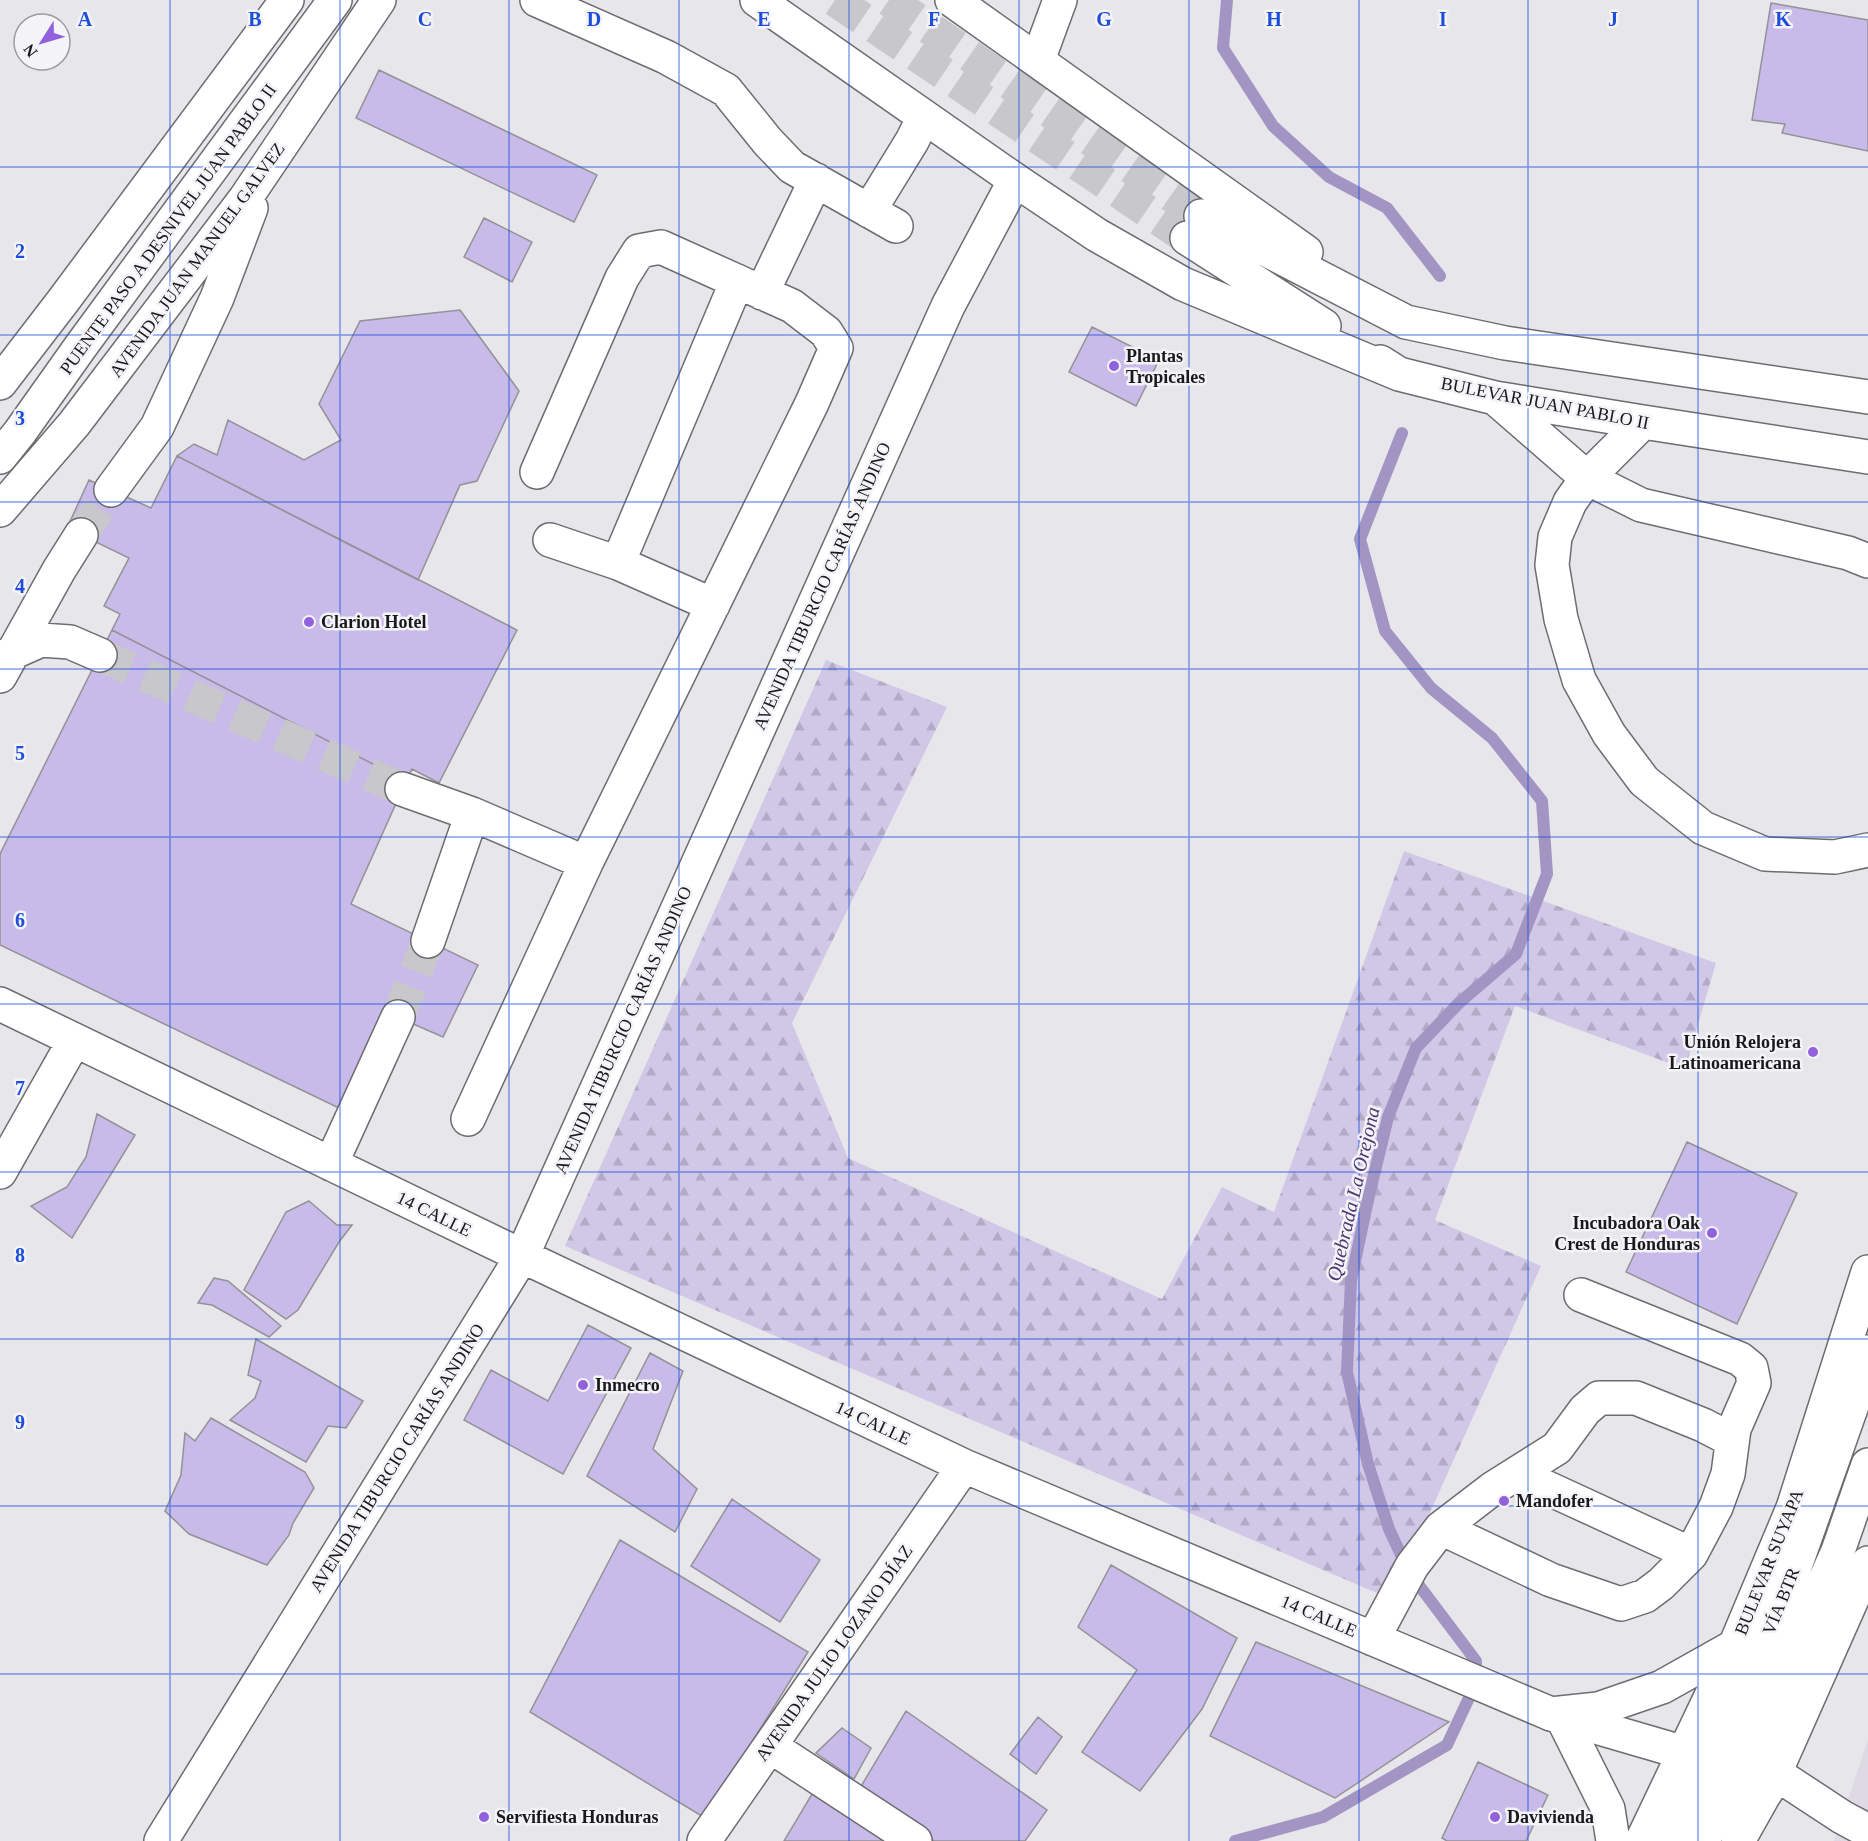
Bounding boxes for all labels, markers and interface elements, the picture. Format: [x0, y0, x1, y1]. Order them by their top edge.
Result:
text: A [78, 8, 93, 30]
text: B [248, 8, 262, 30]
text: C [418, 8, 432, 30]
text: D [587, 8, 601, 30]
text: E [757, 8, 771, 30]
text: F [928, 8, 940, 30]
text: G [1096, 8, 1112, 30]
text: H [1266, 8, 1282, 30]
text: I [1439, 8, 1447, 30]
text: J [1608, 8, 1618, 30]
text: K [1775, 8, 1791, 30]
north arrow [12, 12, 72, 72]
text: N [20, 41, 41, 60]
street label: PUENTE PASO A DESNIVEL JUAN PABLO II [56, 80, 280, 378]
street label: AVENIDA JUAN MANUEL GALVEZ [105, 139, 289, 381]
text: 2 [15, 240, 25, 262]
place label: Plantas Tropicales [1126, 346, 1205, 387]
marker: Plantas Tropicales [1107, 359, 1121, 373]
street label: BULEVAR JUAN PABLO II [1439, 373, 1651, 433]
text: 3 [15, 407, 25, 429]
street label: AVENIDA TIBURCIO CARÍAS ANDINO [748, 439, 895, 733]
text: 4 [15, 575, 25, 597]
place label: Clarion Hotel [321, 612, 427, 632]
marker: Clarion Hotel [302, 615, 316, 629]
text: 5 [15, 742, 25, 764]
street label: AVENIDA TIBURCIO CARÍAS ANDINO [549, 883, 696, 1177]
text: 6 [15, 909, 25, 931]
place label: Unión Relojera Latinoamericana [1669, 1032, 1801, 1073]
marker: Unión Relojera Latinoamericana [1806, 1045, 1820, 1059]
text: 7 [15, 1077, 25, 1099]
water label: Quebrada La Orejona [1322, 1105, 1385, 1283]
street label: 14 CALLE [393, 1187, 475, 1241]
place label: Incubadora Oak Crest de Honduras [1554, 1213, 1700, 1254]
marker: Incubadora Oak Crest de Honduras [1705, 1226, 1719, 1240]
text: 8 [15, 1244, 25, 1266]
street label: AVENIDA TIBURCIO CARÍAS ANDINO [305, 1320, 488, 1596]
place label: Inmecro [595, 1375, 660, 1395]
marker: Inmecro [576, 1378, 590, 1392]
street label: 14 CALLE [832, 1397, 914, 1449]
text: 9 [15, 1411, 25, 1433]
street label: BULEVAR SUYAPA [1731, 1486, 1807, 1638]
place label: Mandofer [1516, 1491, 1593, 1511]
marker: Mandofer [1497, 1494, 1511, 1508]
street label: AVENIDA JULIO LOZANO DÍAZ [751, 1541, 917, 1765]
street label: VÍA BTR [1758, 1564, 1803, 1637]
street label: 14 CALLE [1278, 1591, 1360, 1641]
place label: Servifiesta Honduras [496, 1807, 659, 1827]
place label: Davivienda [1507, 1807, 1594, 1827]
marker: Servifiesta Honduras [477, 1810, 491, 1824]
marker: Davivienda [1488, 1810, 1502, 1824]

